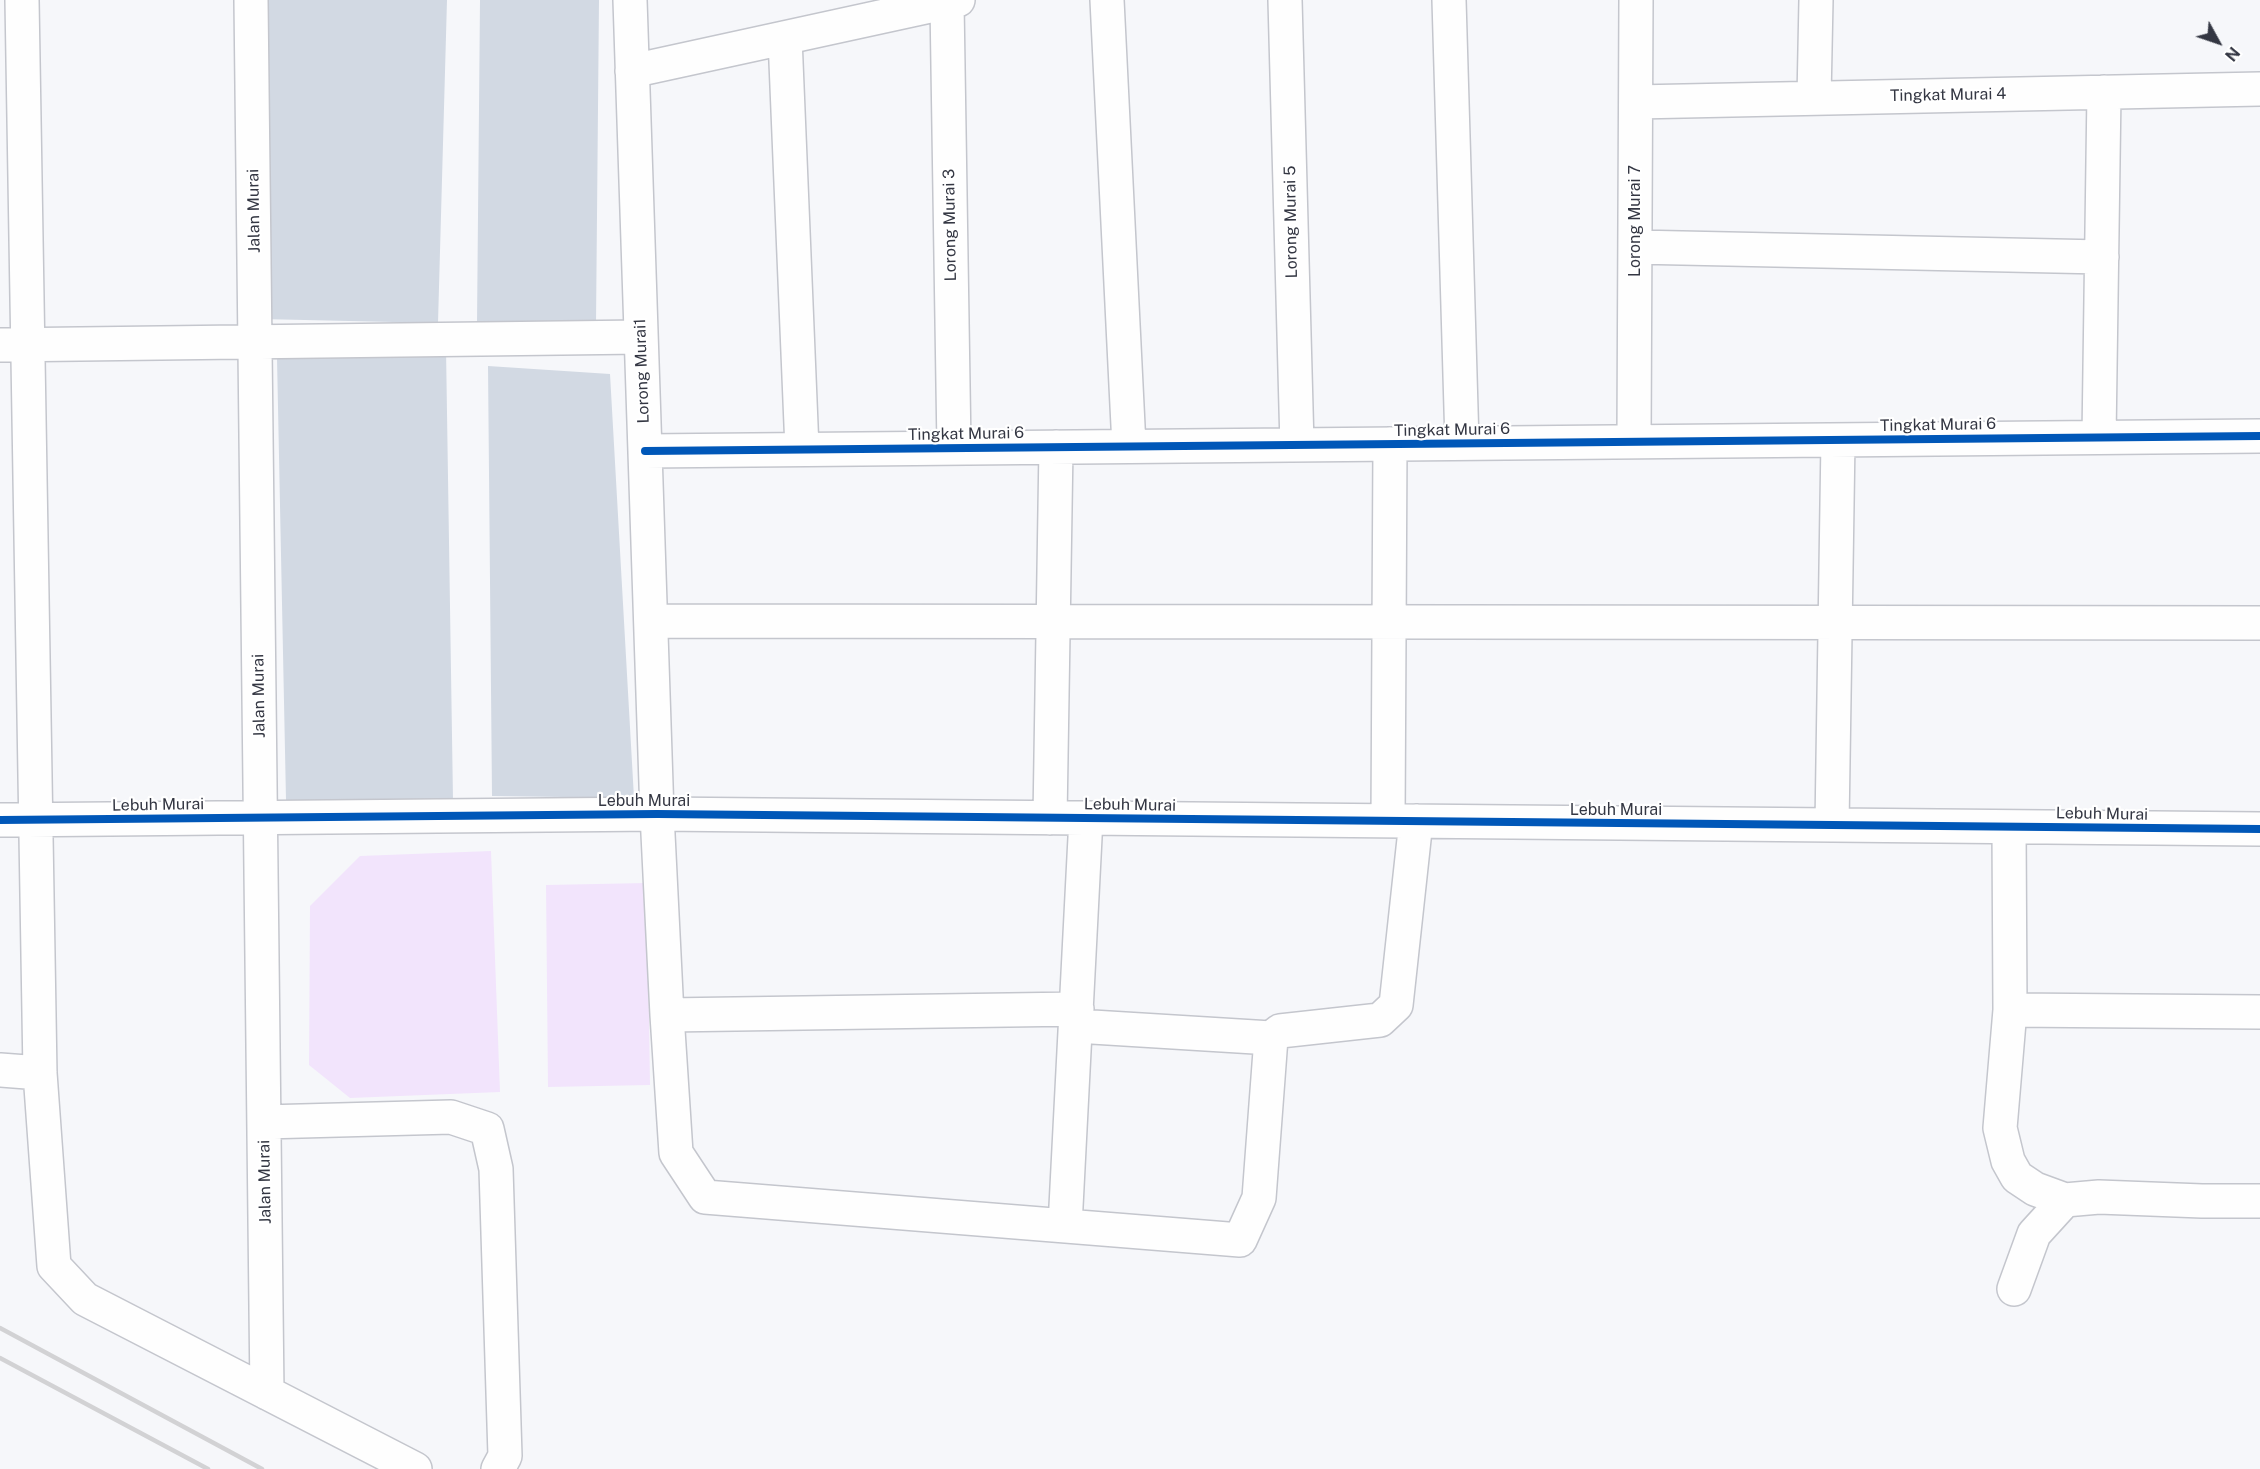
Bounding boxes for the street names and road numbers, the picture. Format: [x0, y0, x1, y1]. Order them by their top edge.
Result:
street label: Tingkat Murai 4 [1890, 84, 2006, 106]
street label: Lorong Murai 5 [1280, 165, 1302, 279]
street label: Lorong Murai 7 [1625, 165, 1645, 277]
street label: Jalan Murai [244, 169, 264, 253]
street label: Lorong Murai 3 [939, 169, 961, 281]
street label: Lorong Murai1 [631, 318, 653, 424]
street label: Tingkat Murai 6 [1880, 414, 1996, 436]
street label: Tingkat Murai 6 [1394, 419, 1510, 441]
street label: Tingkat Murai 6 [908, 423, 1024, 445]
street label: Jalan Murai [249, 654, 269, 738]
street label: Lebuh Murai [598, 791, 690, 811]
street label: Lebuh Murai [112, 795, 204, 815]
street label: Lebuh Murai [1084, 795, 1176, 815]
street label: Lebuh Murai [1570, 800, 1662, 820]
street label: Lebuh Murai [2056, 804, 2148, 824]
street label: Jalan Murai [255, 1140, 275, 1224]

